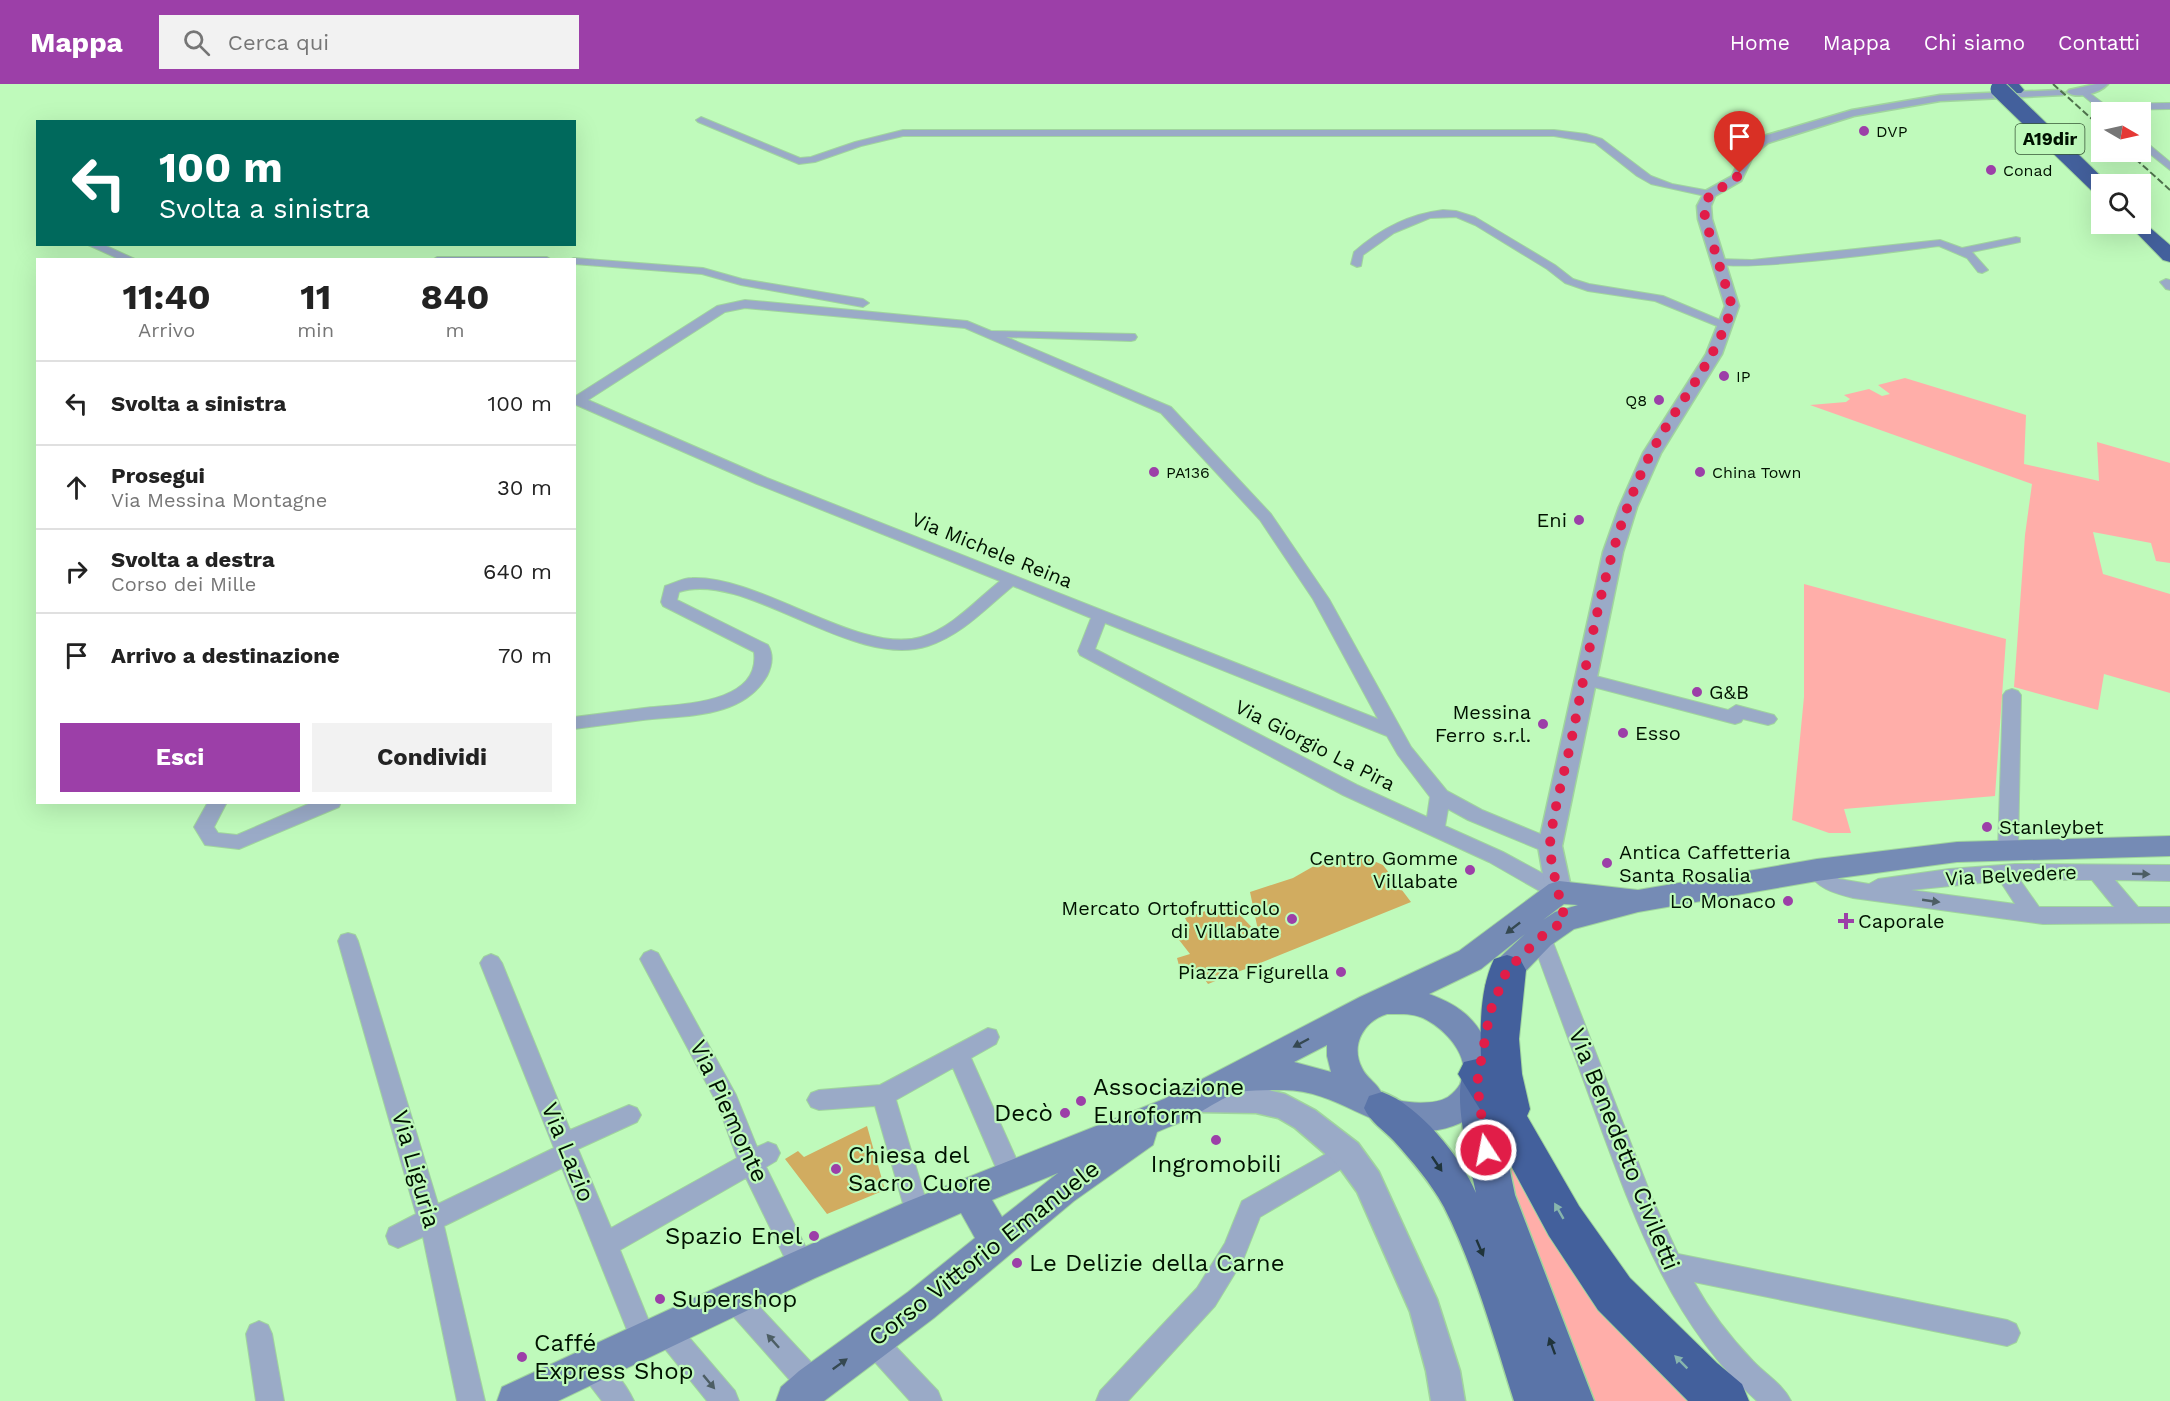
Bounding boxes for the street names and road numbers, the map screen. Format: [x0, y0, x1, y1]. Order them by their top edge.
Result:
road number: A19dir [2016, 124, 2084, 154]
street label: Via Michele Reina [908, 507, 1076, 593]
street label: Via Giorgio La Pira [1231, 694, 1399, 796]
street label: Via Belvedere [1945, 860, 2077, 890]
street label: Via Benedetto Civiletti [1563, 1024, 1685, 1274]
street label: Via Piemonte [684, 1035, 774, 1187]
street label: Via Lazio [535, 1098, 601, 1206]
street label: Via Liguria [386, 1107, 446, 1231]
street label: Corso Vittorio Emanuele [863, 1154, 1105, 1352]

